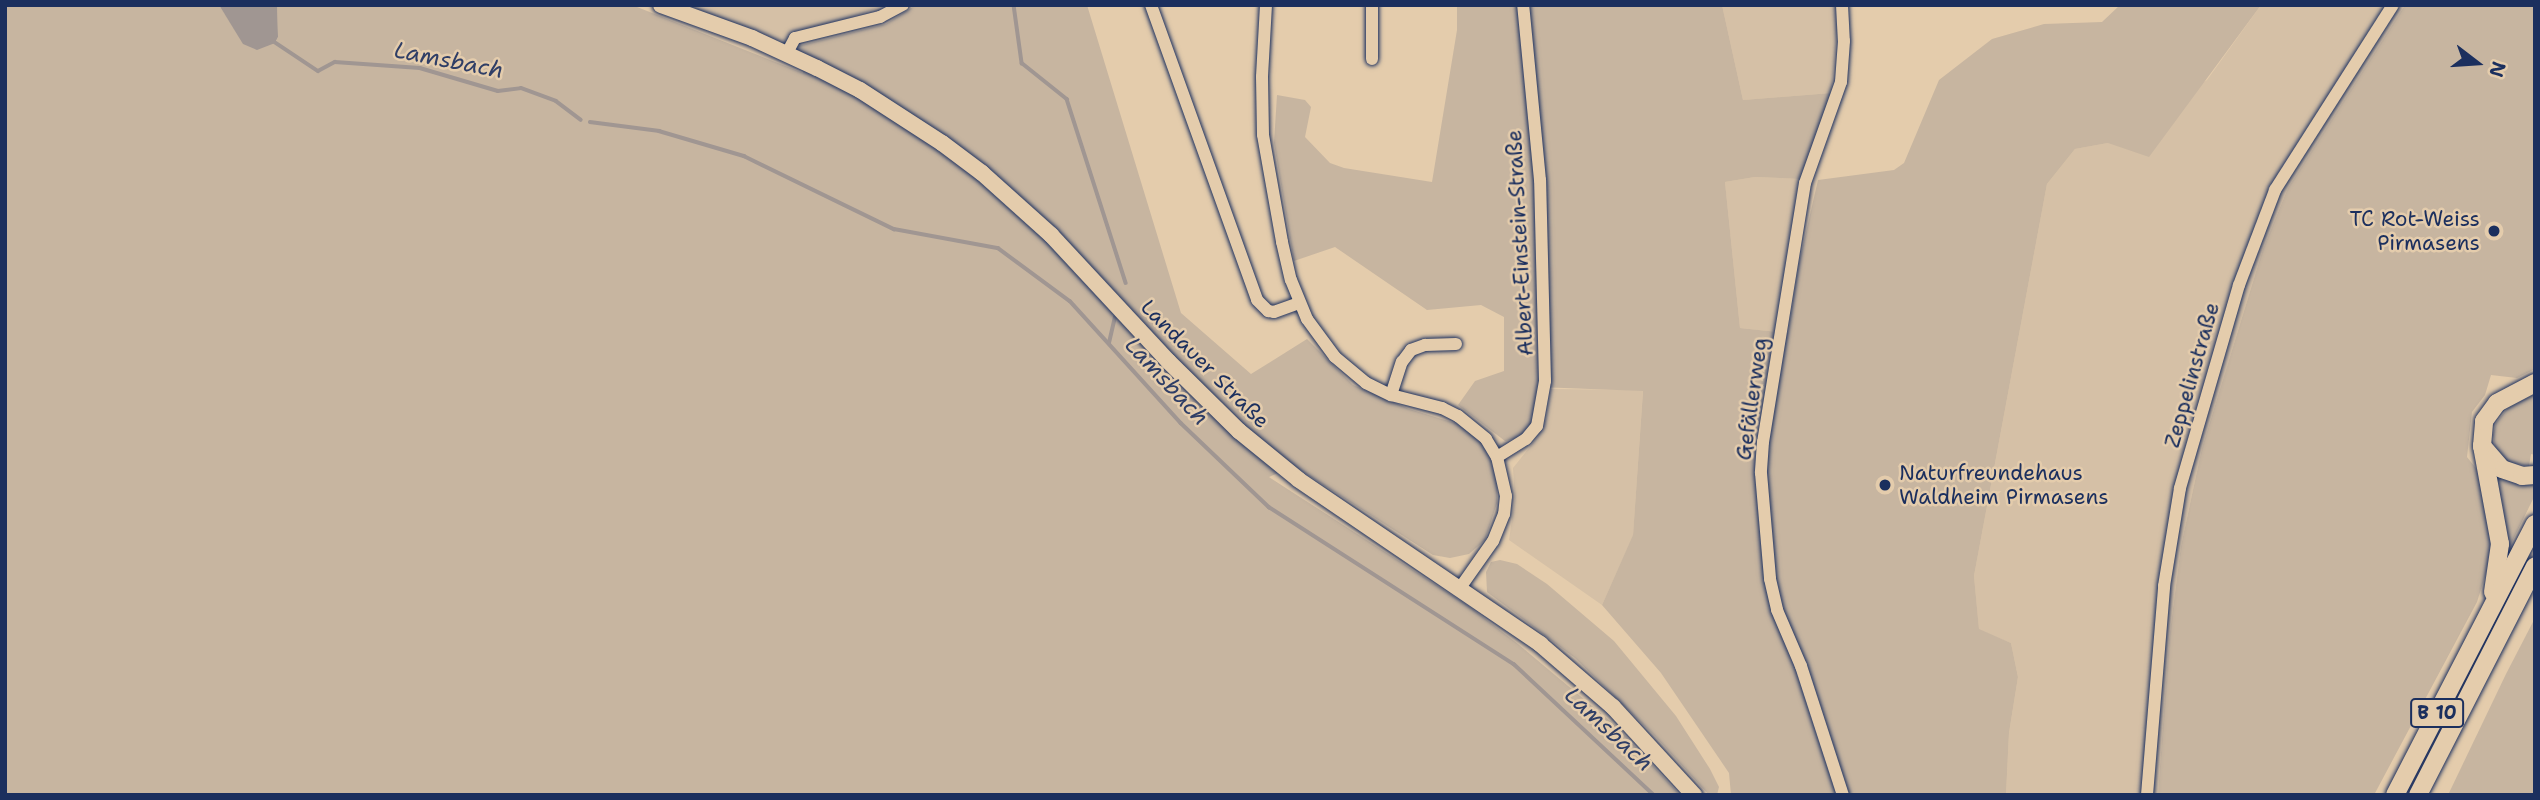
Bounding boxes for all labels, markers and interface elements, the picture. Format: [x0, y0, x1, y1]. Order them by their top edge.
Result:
north arrow [2442, 28, 2512, 98]
water label: Lamsbach [392, 36, 506, 84]
text: N [2483, 58, 2512, 80]
street label: Albert-Einstein-Straße [1501, 129, 1539, 357]
place label: TC Rot-Weiss Pirmasens [2349, 206, 2480, 256]
marker: TC Rot-Weiss Pirmasens [2486, 223, 2502, 239]
street label: Landauer Straße [1135, 294, 1275, 434]
street label: Zeppelinstraße [2159, 300, 2225, 450]
water label: Lamsbach [1119, 331, 1215, 431]
street label: Gefällerweg [1731, 336, 1773, 462]
place label: Naturfreundehaus Waldheim Pirmasens [1899, 460, 2109, 510]
marker: Naturfreundehaus Waldheim Pirmasens [1877, 477, 1893, 493]
water label: Lamsbach [1559, 681, 1659, 777]
road number: B 10 [2409, 698, 2465, 728]

